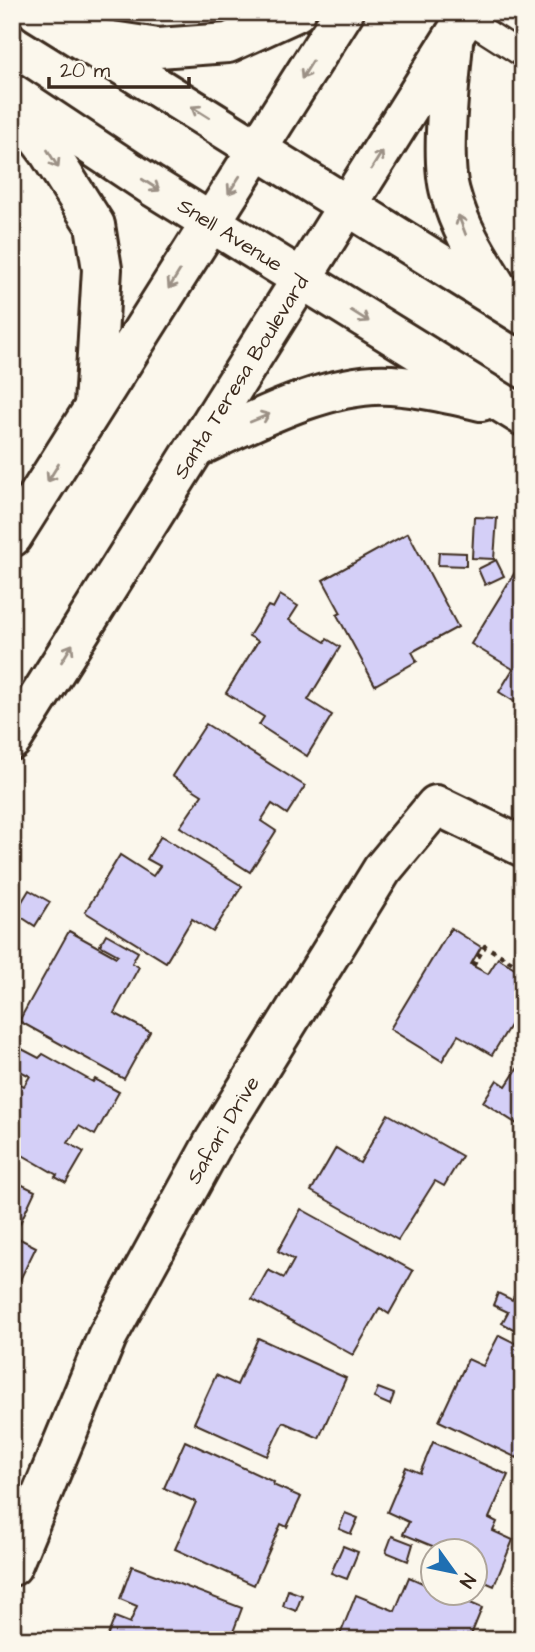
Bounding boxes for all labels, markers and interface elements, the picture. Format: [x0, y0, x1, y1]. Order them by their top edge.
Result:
scale bar [49, 46, 189, 90]
text: 20 m [60, 56, 111, 85]
one-way arrow [300, 60, 315, 79]
one-way arrow [191, 105, 210, 120]
one-way arrow [45, 149, 60, 168]
one-way arrow [371, 151, 385, 171]
one-way arrow [227, 175, 241, 195]
one-way arrow [141, 178, 160, 192]
street label: Snell Avenue [172, 191, 288, 279]
one-way arrow [454, 214, 467, 236]
street label: Santa Teresa Boulevard [166, 269, 316, 484]
one-way arrow [166, 270, 181, 289]
one-way arrow [349, 309, 369, 323]
one-way arrow [249, 411, 270, 424]
one-way arrow [45, 462, 59, 482]
one-way arrow [60, 644, 74, 663]
street label: Safari Drive [179, 1071, 267, 1189]
north arrow [420, 1536, 490, 1606]
text: N [452, 1568, 482, 1593]

